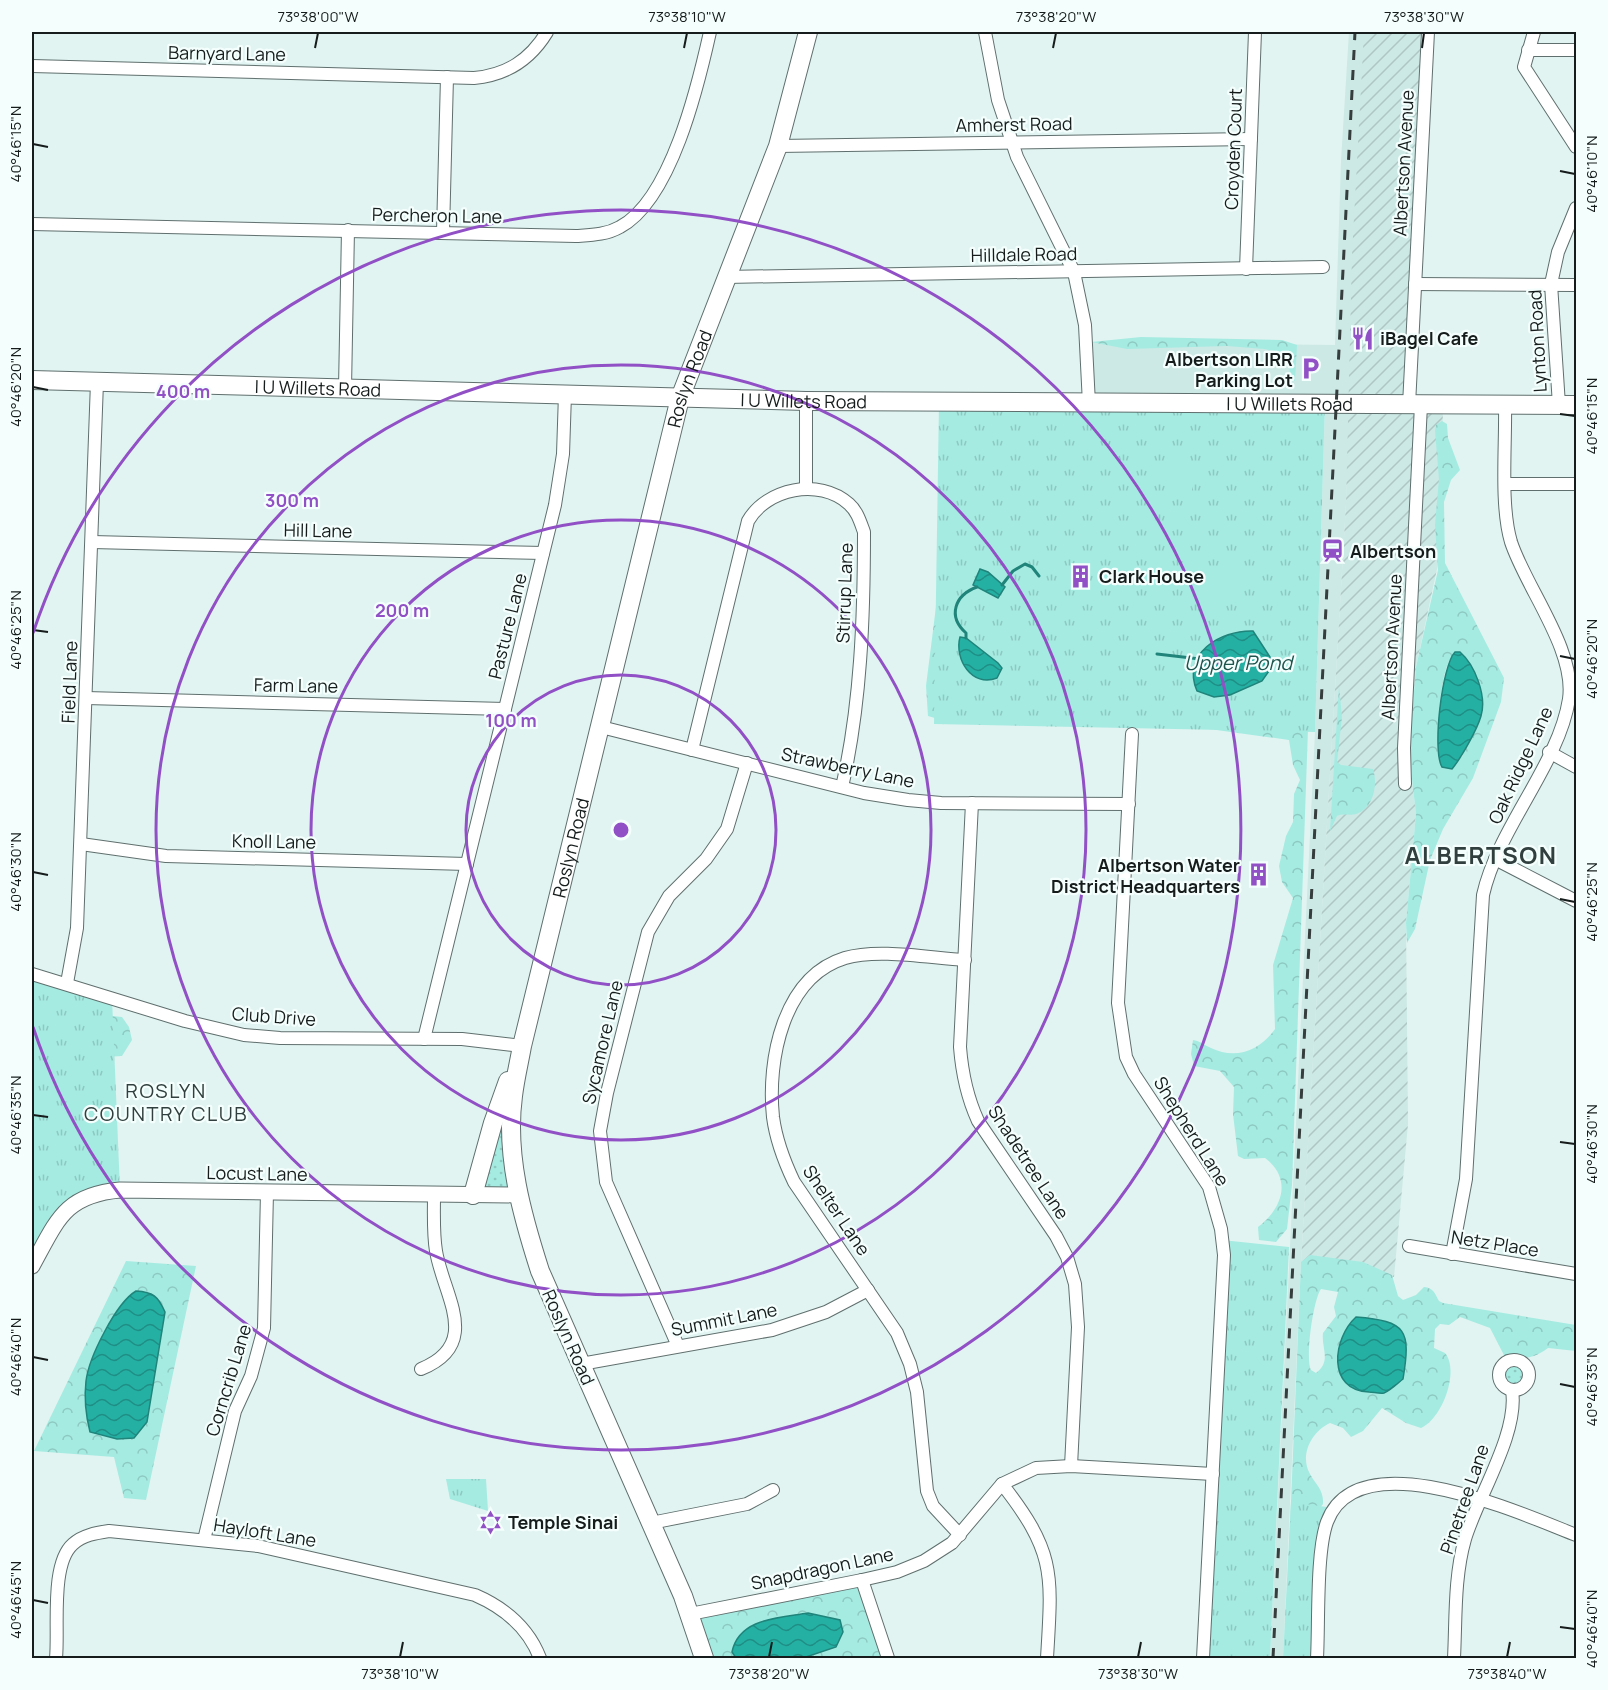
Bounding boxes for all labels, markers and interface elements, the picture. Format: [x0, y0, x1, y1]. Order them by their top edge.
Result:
text: 73°38'00"W [278, 6, 359, 27]
text: 73°38'10"W [648, 6, 726, 27]
text: 73°38'20"W [1016, 6, 1096, 27]
text: 73°38'30"W [1384, 6, 1464, 27]
street label: Barnyard Lane [168, 40, 286, 66]
street label: Croyden Court [1219, 88, 1247, 210]
street label: Albertson Avenue [1387, 89, 1419, 237]
text: 40°46'15"N [5, 106, 26, 182]
street label: Amherst Road [955, 111, 1073, 137]
text: 40°46'10"N [1581, 135, 1602, 213]
street label: Percheron Lane [372, 202, 502, 228]
street label: Hilldale Road [971, 241, 1077, 267]
street label: Lynton Road [1522, 289, 1552, 393]
restaurant icon: iBagel Cafe [1349, 325, 1375, 351]
street label: Roslyn Road [661, 326, 717, 430]
place label: iBagel Cafe [1380, 326, 1478, 350]
text: 40°46'20"N [5, 347, 26, 427]
place label: Albertson LIRR Parking Lot [1165, 347, 1293, 392]
parking icon: Albertson LIRR Parking Lot [1298, 356, 1324, 382]
street label: I U Willets Road [254, 374, 382, 401]
text: 40°46'15"N [1581, 378, 1602, 454]
text: 400 m [156, 379, 210, 403]
street label: I U Willets Road [740, 387, 867, 413]
street label: I U Willets Road [1226, 391, 1353, 416]
text: 300 m [265, 488, 319, 512]
street label: Hill Lane [283, 517, 353, 543]
station icon: Albertson [1319, 538, 1345, 564]
place label: Albertson [1350, 539, 1436, 563]
street label: Stirrup Lane [830, 542, 858, 644]
building icon: Clark House [1068, 563, 1094, 589]
place label: Clark House [1099, 564, 1204, 588]
street label: Pasture Lane [482, 570, 532, 682]
street label: Albertson Avenue [1375, 573, 1407, 721]
text: 40°46'25"N [5, 590, 26, 670]
text: 200 m [375, 598, 429, 622]
text: 40°46'20"N [1581, 619, 1602, 699]
street label: Field Lane [56, 640, 82, 724]
water label: Upper Pond [1184, 649, 1295, 676]
street label: Farm Lane [254, 672, 338, 698]
street label: Oak Ridge Lane [1482, 702, 1558, 828]
text: 100 m [485, 708, 537, 732]
street label: Strawberry Lane [779, 741, 917, 793]
street label: Roslyn Road [547, 795, 594, 900]
centre of rings [611, 820, 631, 840]
street label: Knoll Lane [232, 828, 316, 854]
text: 40°46'30"N [5, 832, 26, 912]
district label: ALBERTSON [1405, 838, 1557, 871]
place label: Albertson Water District Headquarters [1051, 853, 1240, 898]
building icon: Albertson Water District Headquarters [1245, 862, 1271, 888]
text: 40°46'25"N [1581, 862, 1602, 942]
street label: Sycamore Lane [576, 978, 628, 1106]
street label: Club Drive [231, 1001, 317, 1031]
street label: Shepherd Lane [1149, 1072, 1235, 1190]
text: 40°46'35"N [5, 1075, 26, 1155]
district label: ROSLYN COUNTRY CLUB [84, 1077, 248, 1127]
street label: Shadetree Lane [983, 1100, 1075, 1224]
text: 40°46'30"N [1581, 1104, 1602, 1184]
street label: Locust Lane [206, 1160, 308, 1186]
street label: Shelter Lane [798, 1160, 876, 1260]
street label: Netz Place [1449, 1224, 1541, 1262]
street label: Roslyn Road [537, 1286, 601, 1388]
street label: Summit Lane [669, 1297, 779, 1341]
text: 40°46'40"N [5, 1318, 26, 1396]
street label: Corncrib Lane [200, 1321, 256, 1439]
text: 40°46'35"N [1581, 1347, 1602, 1427]
street label: Pinetree Lane [1434, 1441, 1494, 1557]
synagogue icon: Temple Sinai [477, 1509, 503, 1535]
place label: Temple Sinai [508, 1510, 618, 1534]
street label: Hayloft Lane [212, 1512, 318, 1552]
street label: Snapdragon Lane [748, 1541, 896, 1595]
text: 40°46'45"N [5, 1561, 26, 1639]
text: 40°46'40"N [1581, 1590, 1602, 1668]
text: 73°38'10"W [361, 1663, 439, 1684]
text: 73°38'20"W [729, 1663, 809, 1684]
text: 73°38'30"W [1098, 1663, 1178, 1684]
text: 73°38'40"W [1468, 1663, 1546, 1684]

